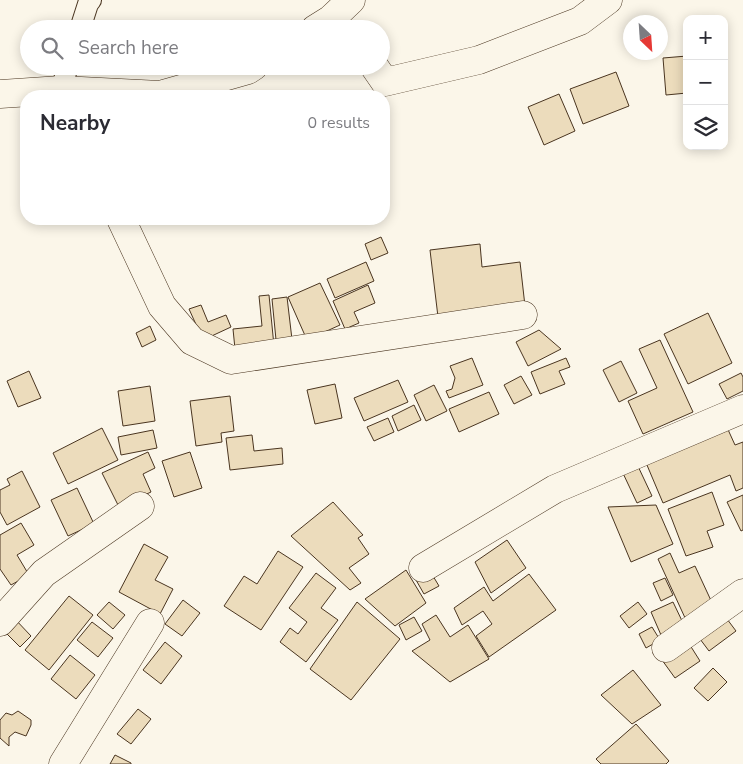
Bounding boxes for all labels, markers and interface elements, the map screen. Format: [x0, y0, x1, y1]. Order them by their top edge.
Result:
north arrow [623, 15, 668, 60]
map controls [683, 15, 728, 150]
button: + [683, 15, 728, 60]
search box [20, 20, 390, 75]
icon: search [38, 34, 66, 62]
text: Search here [78, 35, 179, 61]
button: − [683, 60, 728, 105]
button: layers [683, 105, 728, 150]
text: Nearby [40, 109, 110, 137]
text: 0 results [308, 112, 370, 134]

